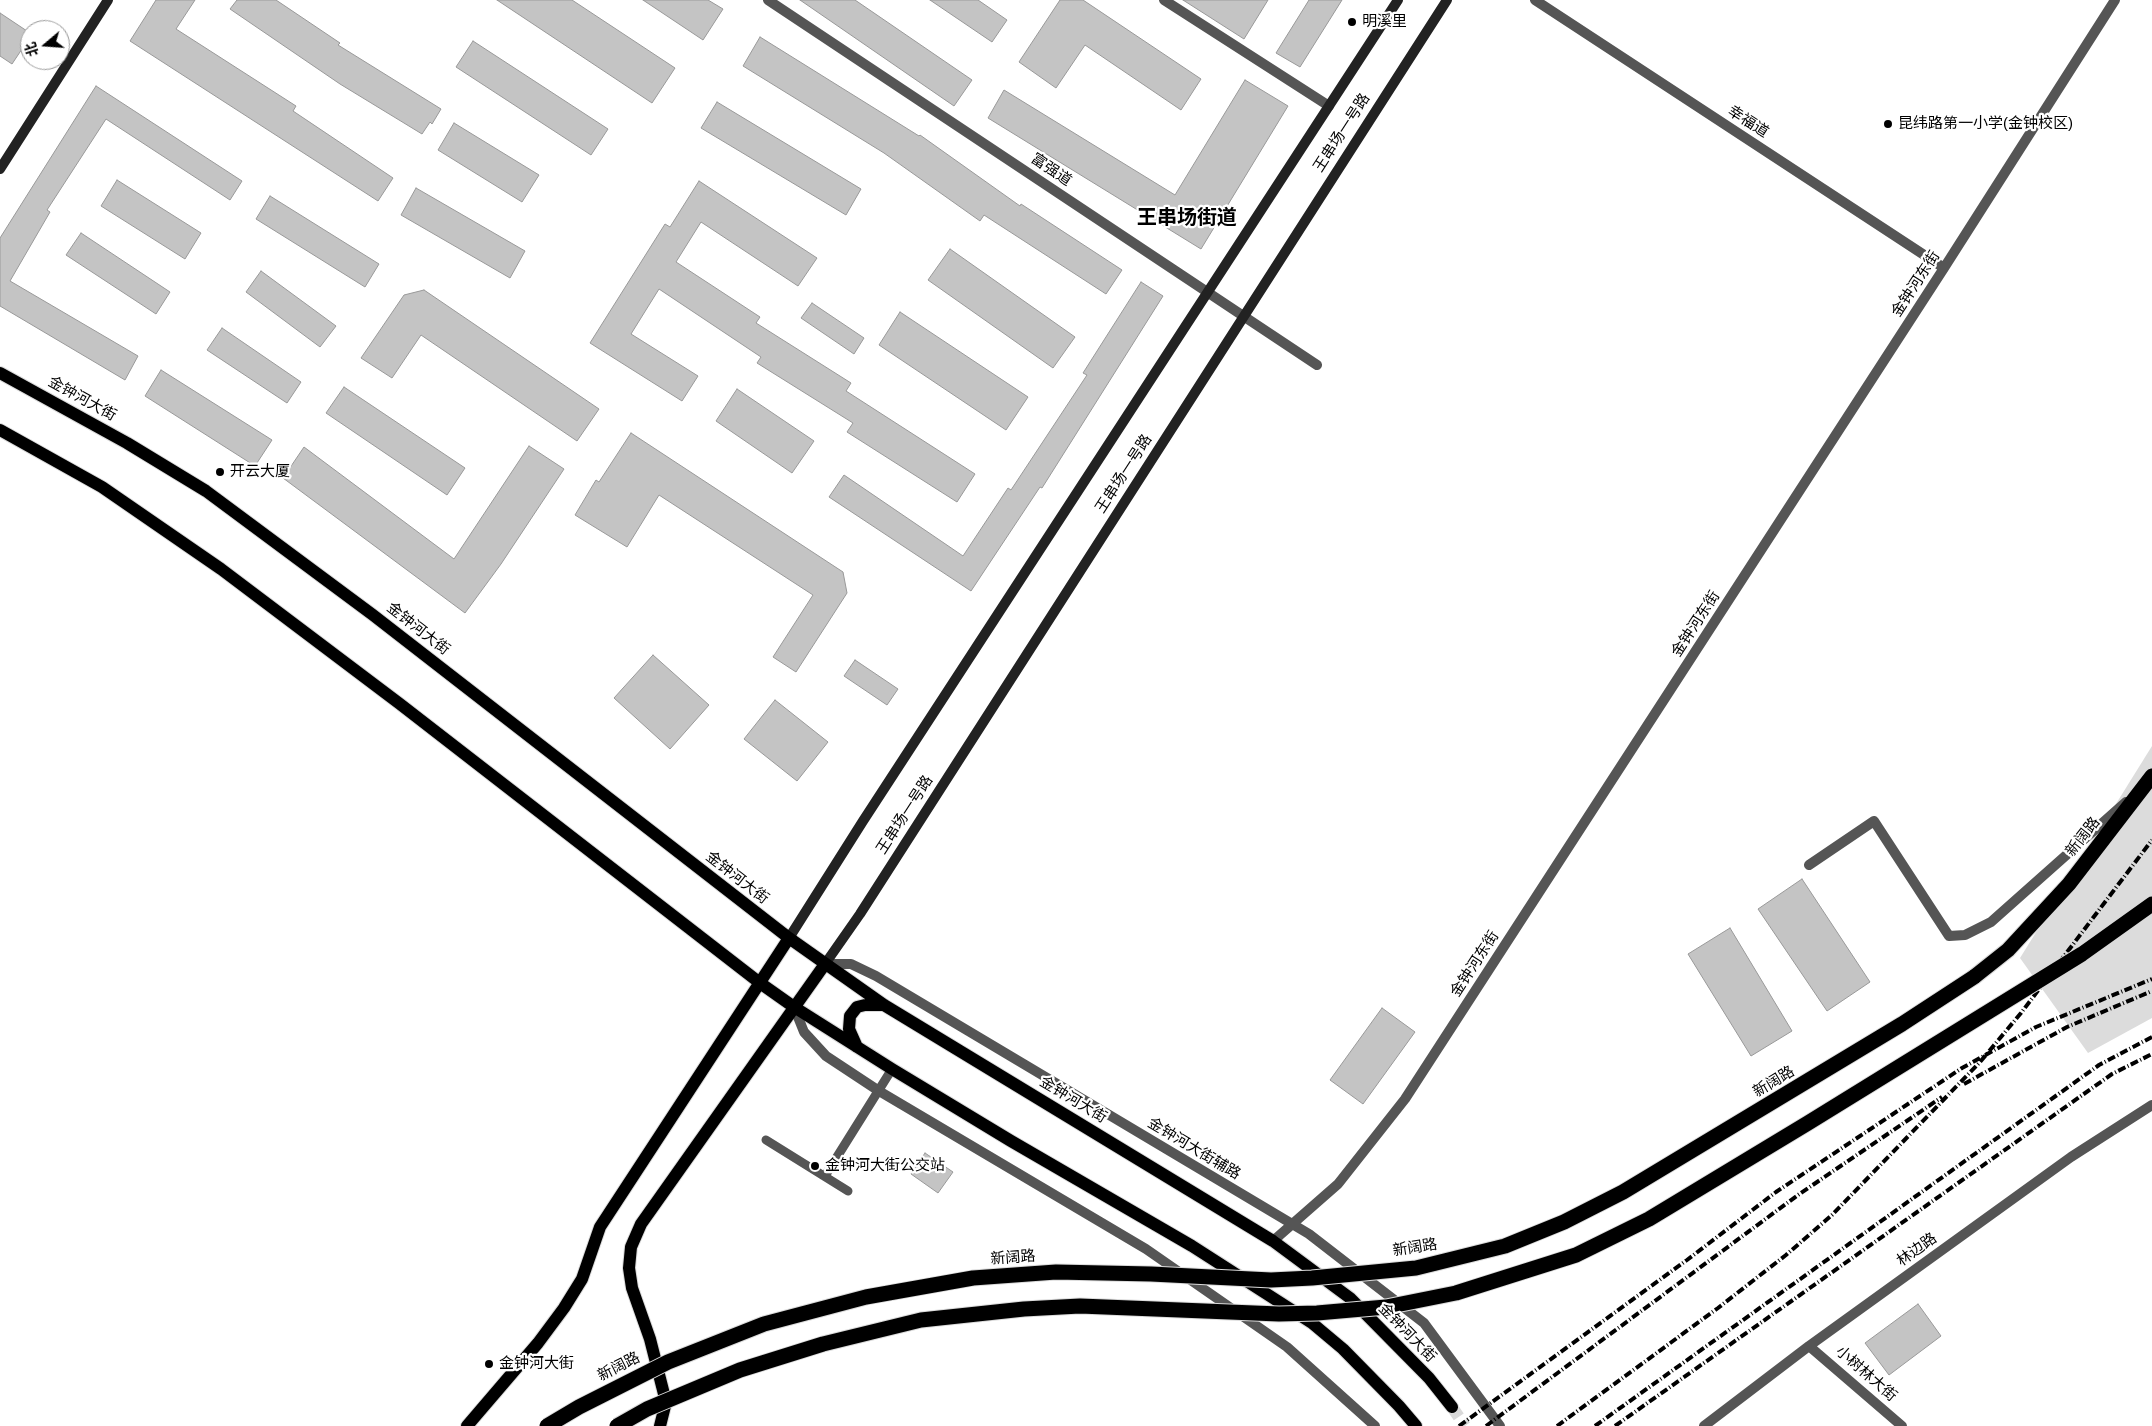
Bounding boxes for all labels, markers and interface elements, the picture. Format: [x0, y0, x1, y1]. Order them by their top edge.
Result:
place label: 明溪里 [1362, 13, 1407, 31]
marker: 明溪里 [1346, 16, 1358, 28]
north arrow [20, 20, 70, 70]
text: 北 [22, 40, 41, 58]
street label: 王串场一号路 [1310, 90, 1374, 176]
street label: 幸福道 [1724, 102, 1772, 142]
place label: 昆纬路第一小学(金钟校区) [1898, 115, 2073, 133]
marker: 昆纬路第一小学(金钟校区) [1882, 118, 1894, 130]
street label: 富强道 [1027, 150, 1075, 190]
district label: 王串场街道 [1137, 206, 1237, 230]
street label: 金钟河东街 [1888, 248, 1944, 320]
street label: 金钟河大街 [45, 373, 119, 425]
street label: 王串场一号路 [1092, 431, 1156, 517]
place label: 开云大厦 [230, 463, 290, 481]
marker: 开云大厦 [214, 466, 226, 478]
street label: 金钟河东街 [1668, 588, 1724, 660]
street label: 金钟河大街 [383, 599, 453, 659]
street label: 王串场一号路 [873, 772, 937, 858]
street label: 新阔路 [2062, 814, 2104, 860]
street label: 金钟河大街 [702, 848, 772, 908]
street label: 金钟河东街 [1447, 928, 1503, 1000]
street label: 新阔路 [1750, 1063, 1798, 1101]
street label: 金钟河大街 [1036, 1073, 1110, 1127]
street label: 金钟河大街辅路 [1144, 1114, 1244, 1184]
place label: 金钟河大街公交站 [825, 1157, 945, 1175]
marker: 金钟河大街公交站 [809, 1160, 821, 1172]
street label: 林边路 [1894, 1229, 1940, 1271]
street label: 新阔路 [1391, 1236, 1439, 1260]
street label: 新阔路 [990, 1247, 1036, 1269]
street label: 金钟河大街 [1374, 1300, 1440, 1366]
street label: 小树林大街 [1832, 1343, 1900, 1405]
street label: 新阔路 [595, 1349, 643, 1385]
place label: 金钟河大街 [499, 1355, 574, 1373]
marker: 金钟河大街 [483, 1358, 495, 1370]

